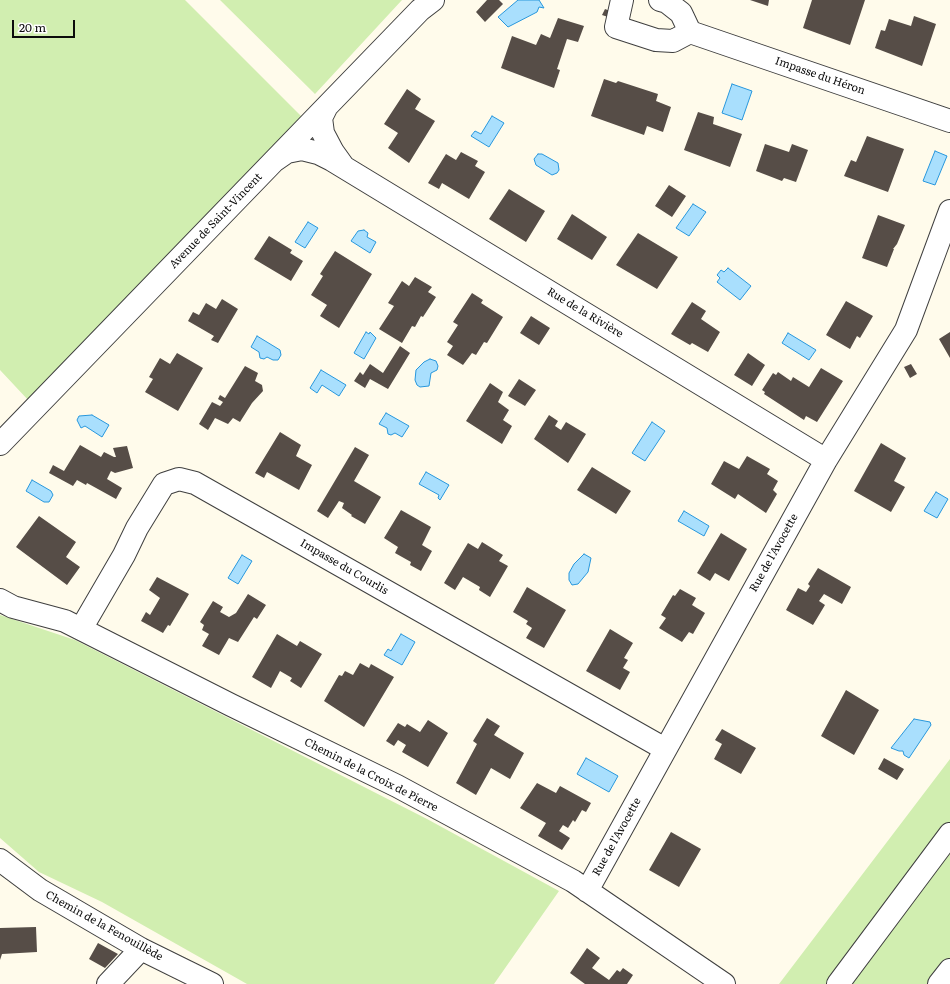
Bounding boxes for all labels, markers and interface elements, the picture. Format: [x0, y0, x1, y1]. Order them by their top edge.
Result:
scale bar [14, 12, 77, 38]
text: 20 m [19, 18, 46, 36]
street label: Impasse du Héron [773, 54, 867, 98]
street label: Avenue de Saint-Vincent [167, 171, 265, 271]
street label: Rue de la Rivière [544, 285, 626, 341]
street label: Rue de l'Avocette [747, 512, 801, 594]
street label: Impasse du Courlis [298, 536, 390, 598]
street label: Chemin de la Croix de Pierre [302, 735, 440, 815]
street label: Rue de l'Avocette [590, 796, 644, 878]
street label: Chemin de la Fenouillède [43, 888, 165, 964]

